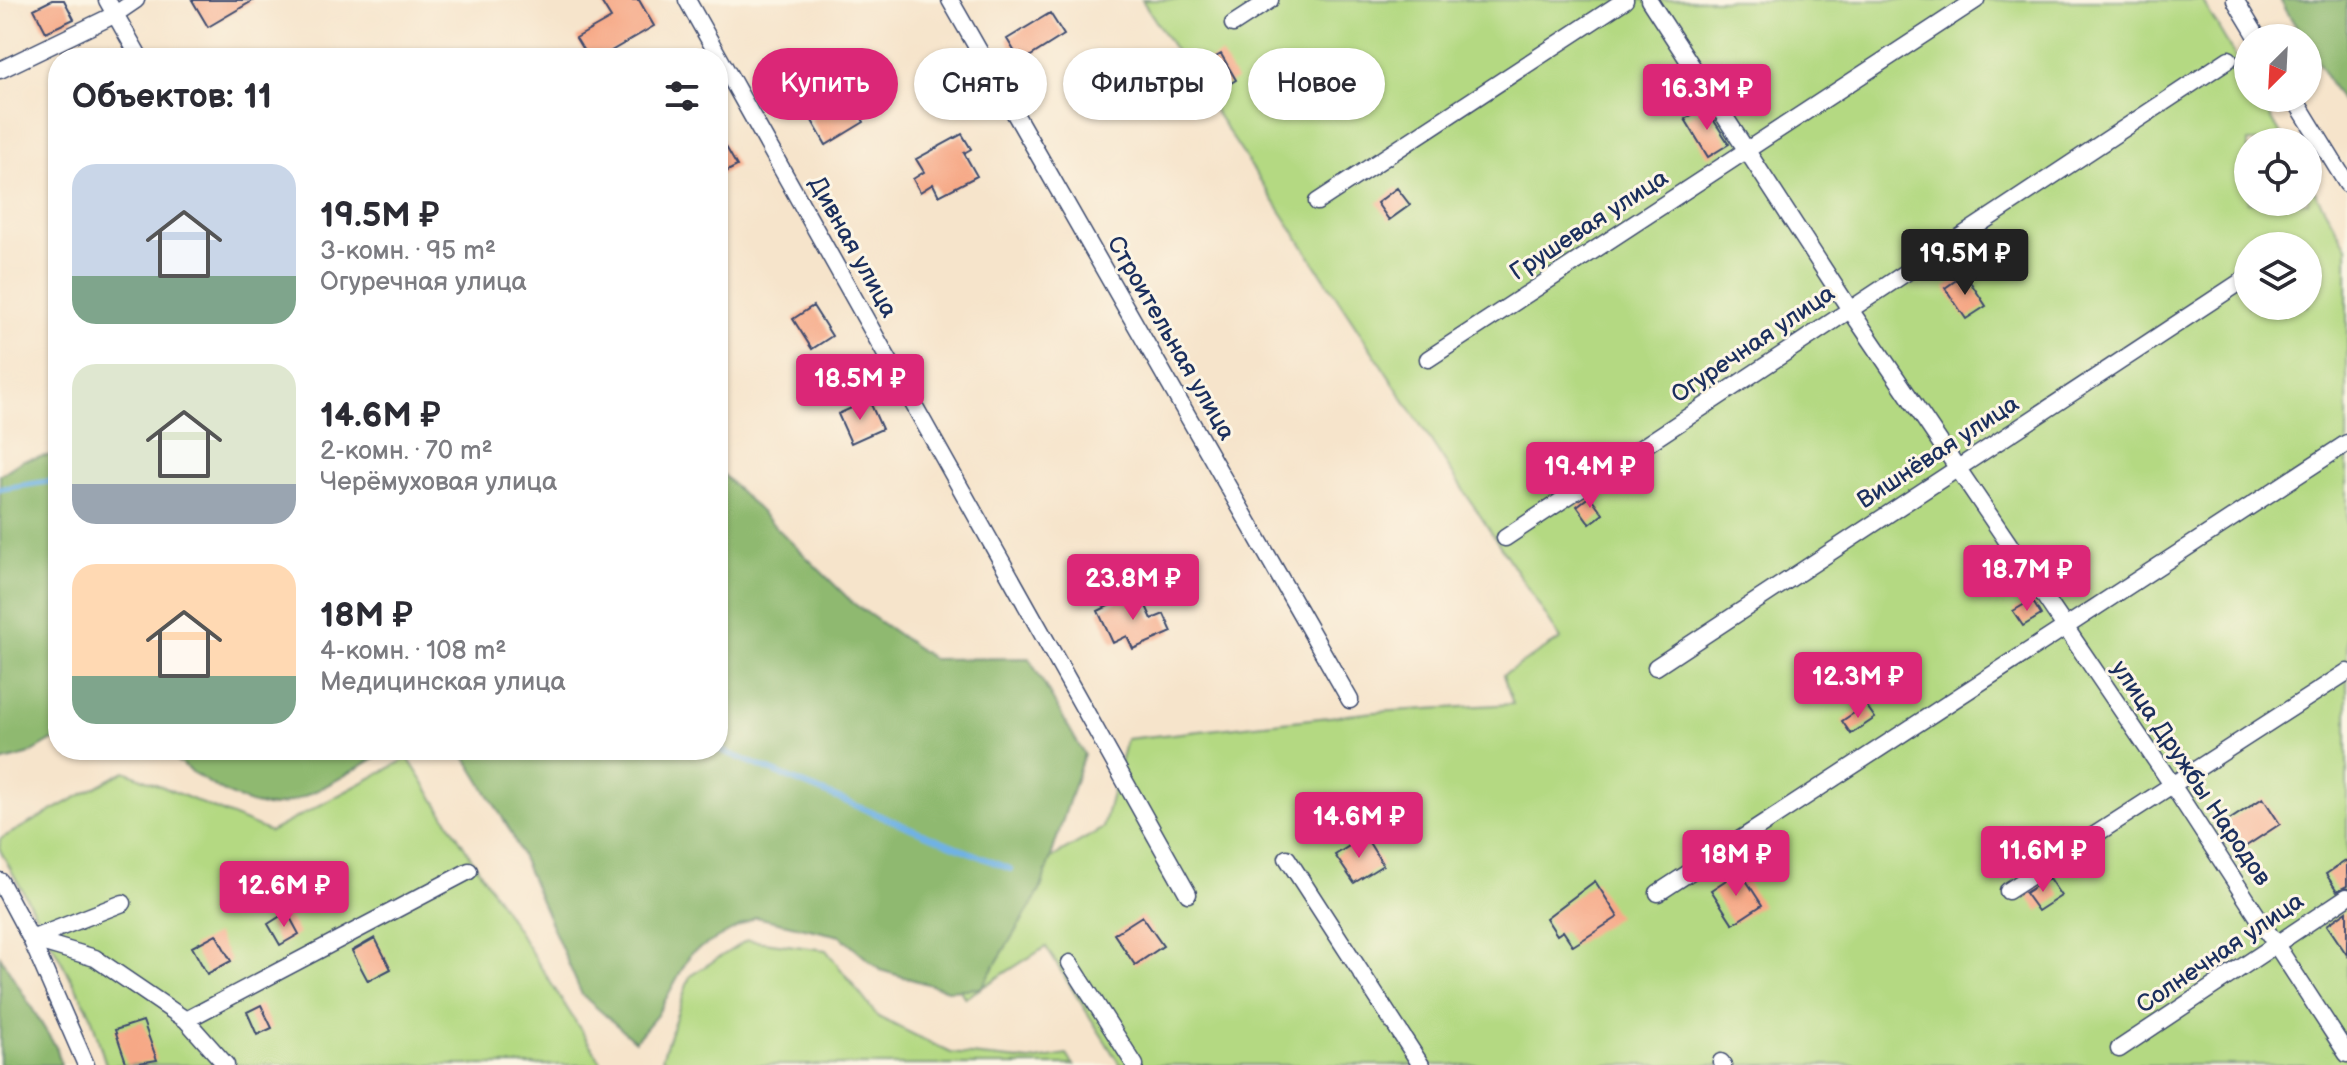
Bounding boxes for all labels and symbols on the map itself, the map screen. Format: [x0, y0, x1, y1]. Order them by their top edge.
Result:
north arrow [2234, 24, 2322, 112]
pin: 16.3M ₽ [1633, 64, 1781, 132]
street label: Грушевая улица [1505, 163, 1673, 287]
street label: Дивная улица [802, 171, 904, 323]
pin: 19.5M ₽ [1891, 229, 2039, 297]
street label: Строительная улица [1101, 231, 1241, 445]
street label: Огуречная улица [1666, 279, 1840, 409]
pin: 18.5M ₽ [786, 354, 934, 422]
street label: Вишнёвая улица [1852, 389, 2024, 515]
pin: 19.4M ₽ [1516, 442, 1664, 510]
pin: 18.7M ₽ [1953, 545, 2101, 613]
pin: 23.8M ₽ [1059, 554, 1207, 622]
pin: 12.3M ₽ [1784, 652, 1932, 720]
street label: улица Дружбы Народов [2105, 655, 2277, 891]
pin: 14.6M ₽ [1285, 792, 1433, 860]
pin: 11.6M ₽ [1969, 826, 2117, 894]
pin: 18M ₽ [1680, 830, 1792, 898]
pin: 12.6M ₽ [210, 861, 358, 929]
street label: Солнечная улица [2131, 886, 2309, 1020]

